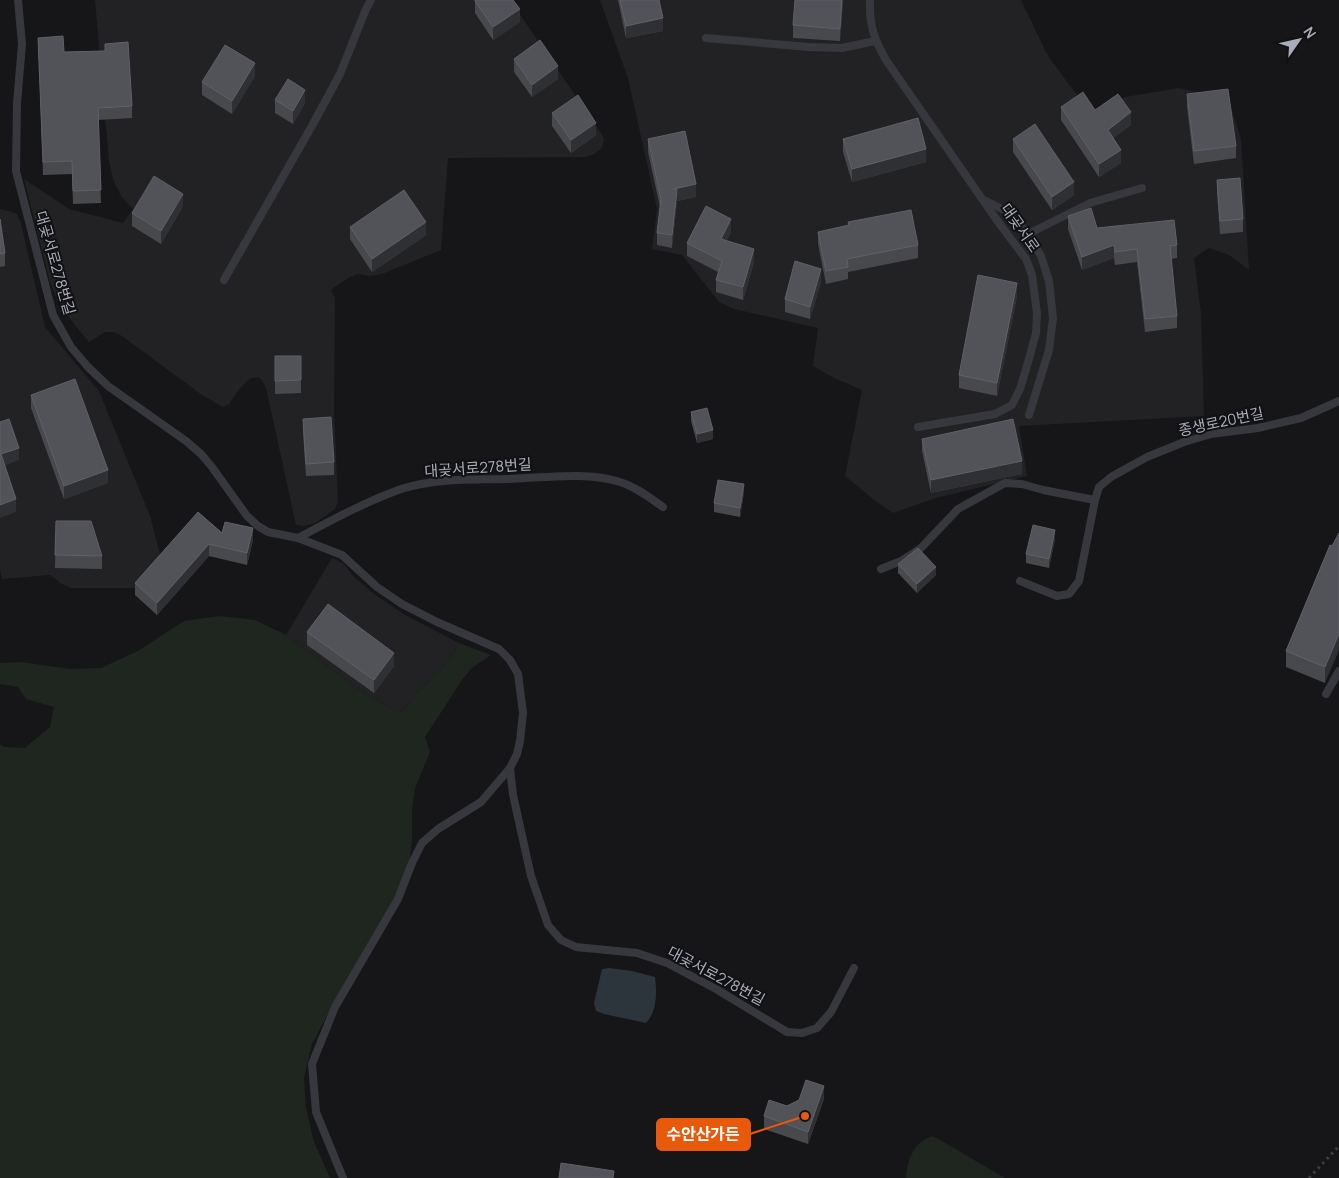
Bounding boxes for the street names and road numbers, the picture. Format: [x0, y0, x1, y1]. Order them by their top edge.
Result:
street label: 대곶서로 [996, 199, 1045, 256]
street label: 대곶서로278번길 [31, 208, 80, 317]
street label: 종생로20번길 [1176, 402, 1265, 441]
street label: 대곶서로278번길 [424, 453, 532, 482]
street label: 대곶서로278번길 [664, 941, 769, 1010]

